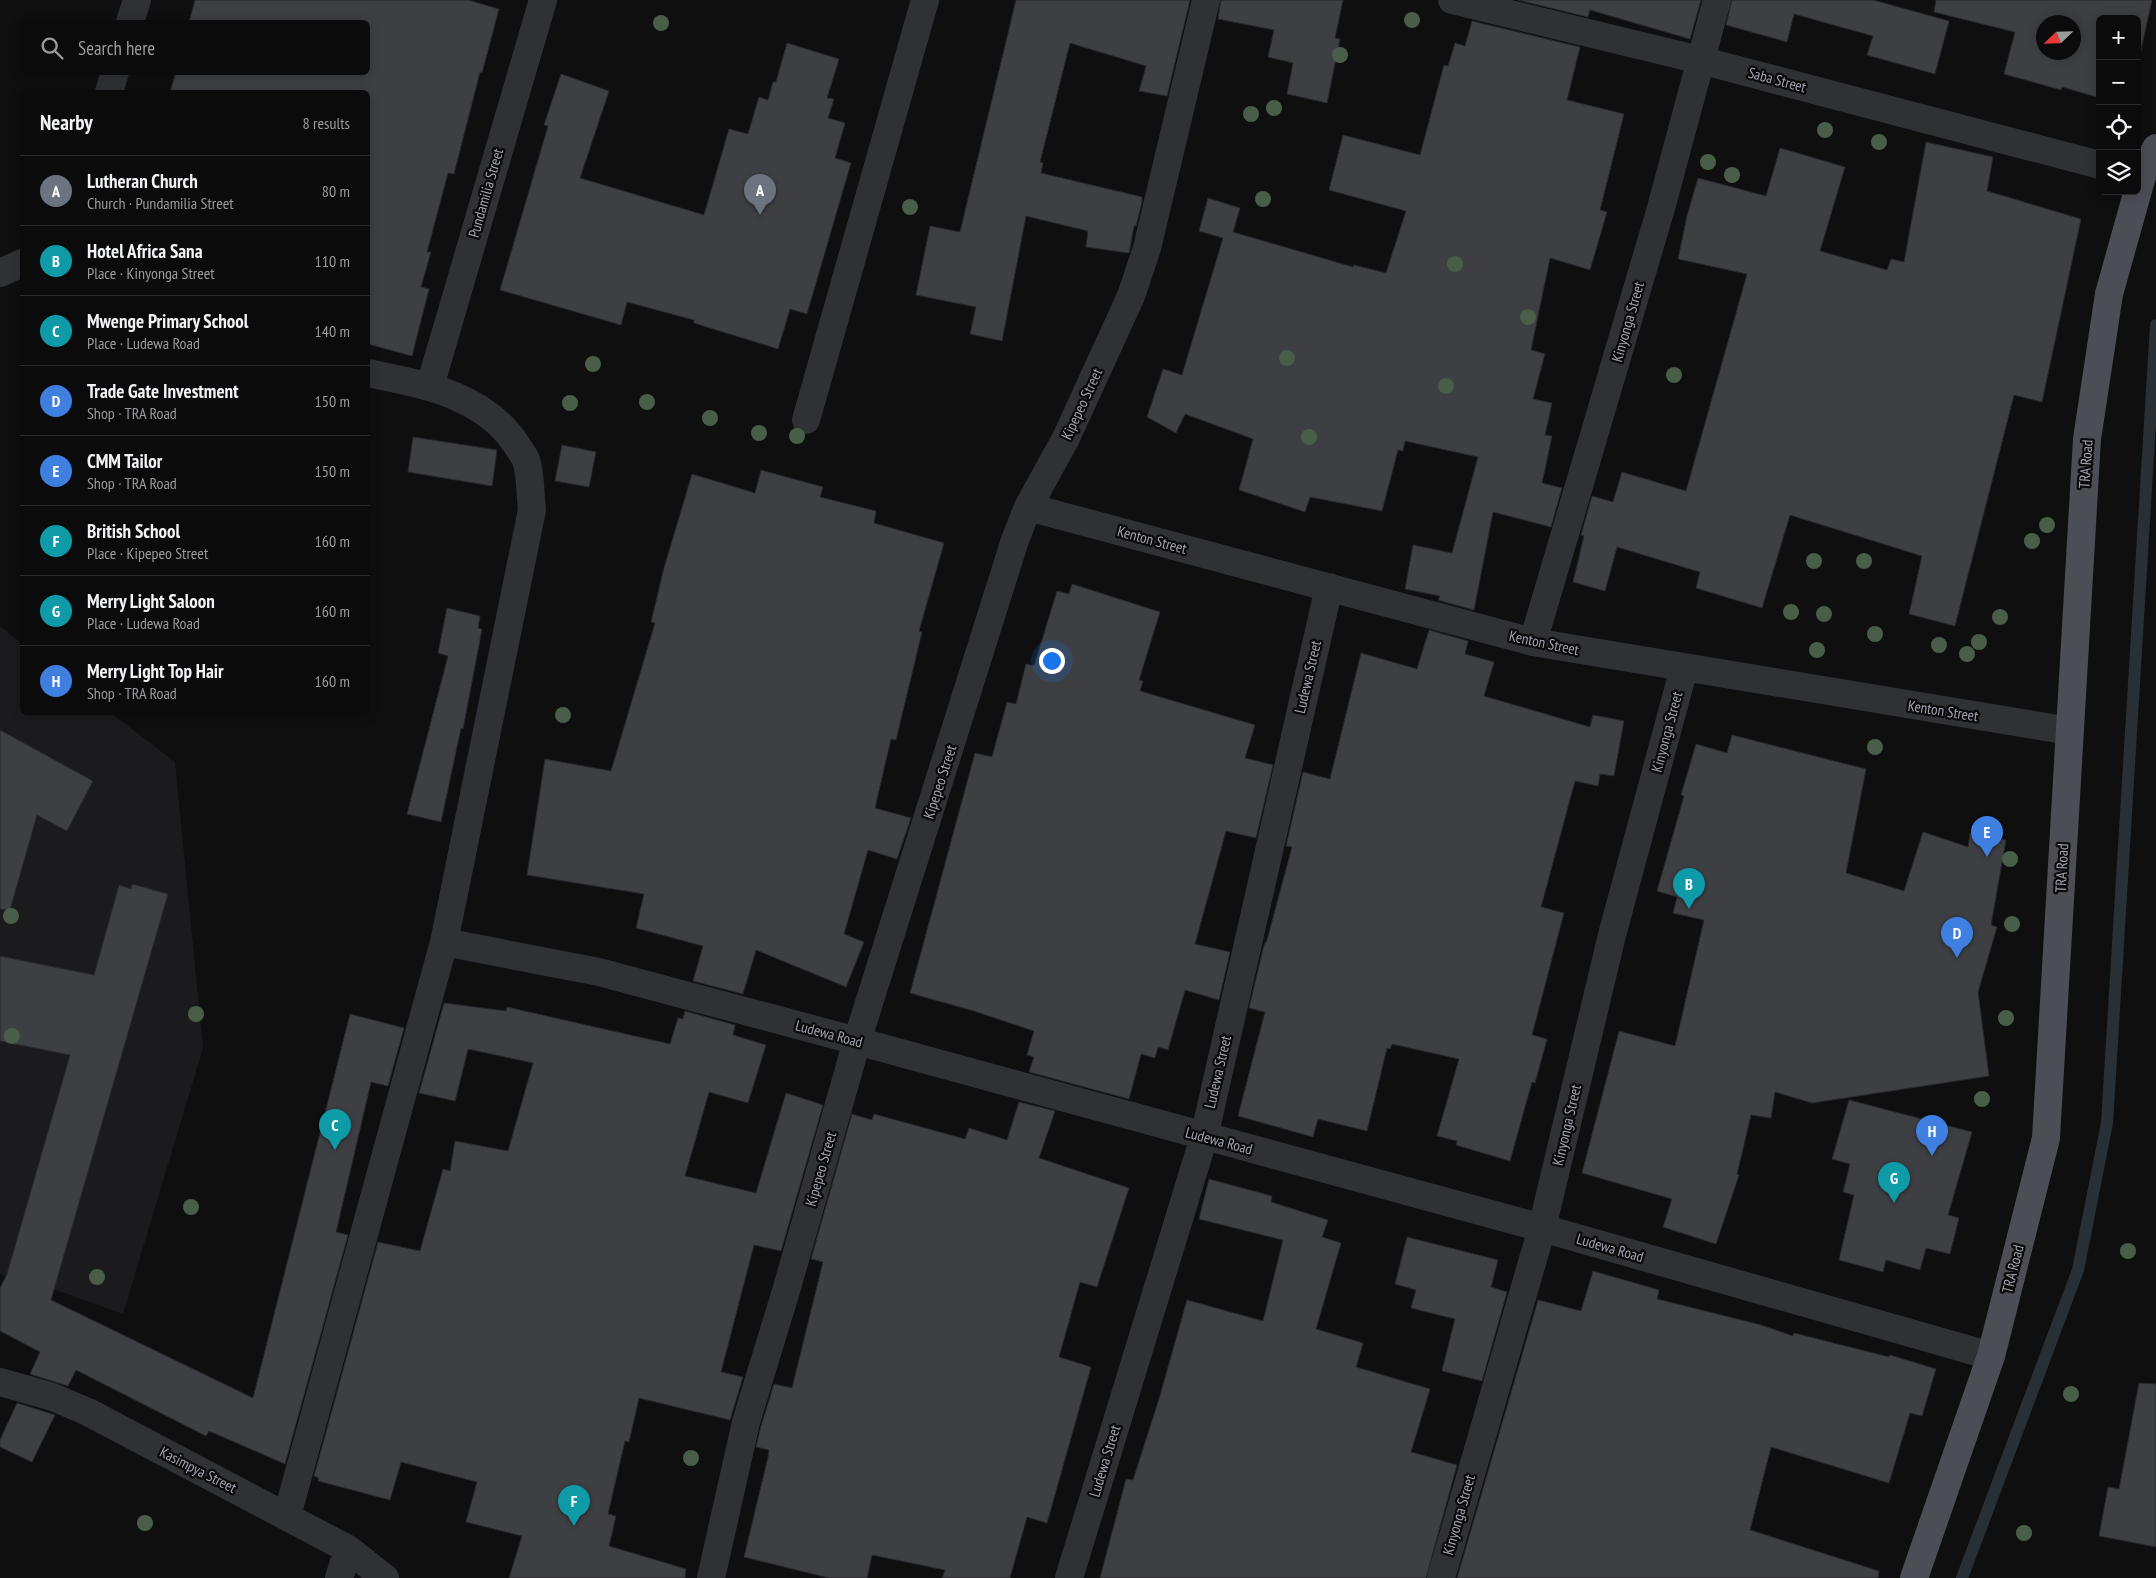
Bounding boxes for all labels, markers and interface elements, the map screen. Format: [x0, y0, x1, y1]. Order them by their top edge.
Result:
north arrow [2036, 15, 2081, 60]
map controls [2096, 15, 2141, 195]
button: + [2096, 15, 2141, 60]
search box [20, 20, 370, 75]
icon: search [38, 34, 66, 62]
text: Search here [78, 36, 155, 60]
button: − [2096, 60, 2141, 105]
street label: Saba Street [1746, 63, 1808, 96]
button: locate [2096, 105, 2141, 150]
text: Nearby [40, 109, 93, 136]
text: 8 results [303, 113, 350, 133]
street label: Pundamilia Street [464, 146, 507, 240]
button: layers [2096, 150, 2141, 195]
text: Lutheran Church [87, 169, 198, 193]
pin: A [744, 174, 776, 215]
text: A [52, 181, 60, 201]
text: 80 m [322, 181, 350, 201]
text: Church · Pundamilia Street [87, 193, 234, 213]
text: Hotel Africa Sana [87, 239, 203, 263]
text: B [52, 251, 60, 271]
text: 110 m [315, 251, 350, 271]
text: Place · Kinyonga Street [87, 263, 215, 283]
street label: Kinyonga Street [1607, 280, 1648, 364]
text: Mwenge Primary School [87, 309, 248, 333]
text: C [52, 321, 60, 341]
text: 140 m [315, 321, 350, 341]
text: Place · Ludewa Road [87, 333, 200, 353]
street label: Kipepeo Street [1057, 365, 1106, 443]
text: Trade Gate Investment [87, 379, 239, 403]
text: D [52, 391, 60, 411]
text: 150 m [315, 391, 350, 411]
text: Shop · TRA Road [87, 403, 177, 423]
street label: TRA Road [2074, 439, 2097, 489]
text: CMM Tailor [87, 449, 162, 473]
text: E [53, 461, 59, 481]
text: 150 m [315, 461, 350, 481]
text: Shop · TRA Road [87, 473, 177, 493]
text: British School [87, 519, 180, 543]
street label: Kenton Street [1115, 521, 1189, 558]
text: F [53, 531, 59, 551]
text: 160 m [315, 531, 350, 551]
text: Place · Kipepeo Street [87, 543, 208, 563]
text: Merry Light Saloon [87, 589, 215, 613]
text: G [52, 601, 60, 621]
text: 160 m [315, 601, 350, 621]
text: Place · Ludewa Road [87, 613, 200, 633]
street label: Kenton Street [1507, 626, 1581, 659]
street label: Ludewa Street [1290, 639, 1325, 715]
your location [1039, 648, 1065, 674]
text: Merry Light Top Hair [87, 659, 224, 683]
text: H [52, 671, 60, 691]
text: 160 m [315, 671, 350, 691]
text: Shop · TRA Road [87, 683, 177, 703]
street label: Kinyonga Street [1647, 689, 1686, 774]
street label: Kenton Street [1907, 696, 1980, 725]
street label: Kipepeo Street [919, 742, 960, 821]
pin: E [1971, 816, 2003, 857]
street label: TRA Road [2051, 843, 2072, 893]
pin: B [1673, 868, 1705, 909]
pin: D [1941, 917, 1973, 958]
street label: Ludewa Road [793, 1015, 865, 1052]
street label: Ludewa Street [1200, 1034, 1235, 1110]
street label: Kinyonga Street [1548, 1082, 1585, 1167]
pin: C [319, 1109, 351, 1150]
pin: H [1916, 1115, 1948, 1156]
street label: Ludewa Road [1183, 1122, 1255, 1159]
street label: Kipepeo Street [801, 1129, 840, 1208]
pin: G [1878, 1162, 1910, 1203]
street label: Ludewa Road [1574, 1229, 1646, 1266]
street label: TRA Road [1997, 1243, 2028, 1295]
street label: Ludewa Street [1085, 1423, 1124, 1499]
street label: Kasimpya Street [157, 1442, 240, 1497]
street label: Kinyonga Street [1438, 1473, 1479, 1557]
pin: F [558, 1485, 590, 1526]

